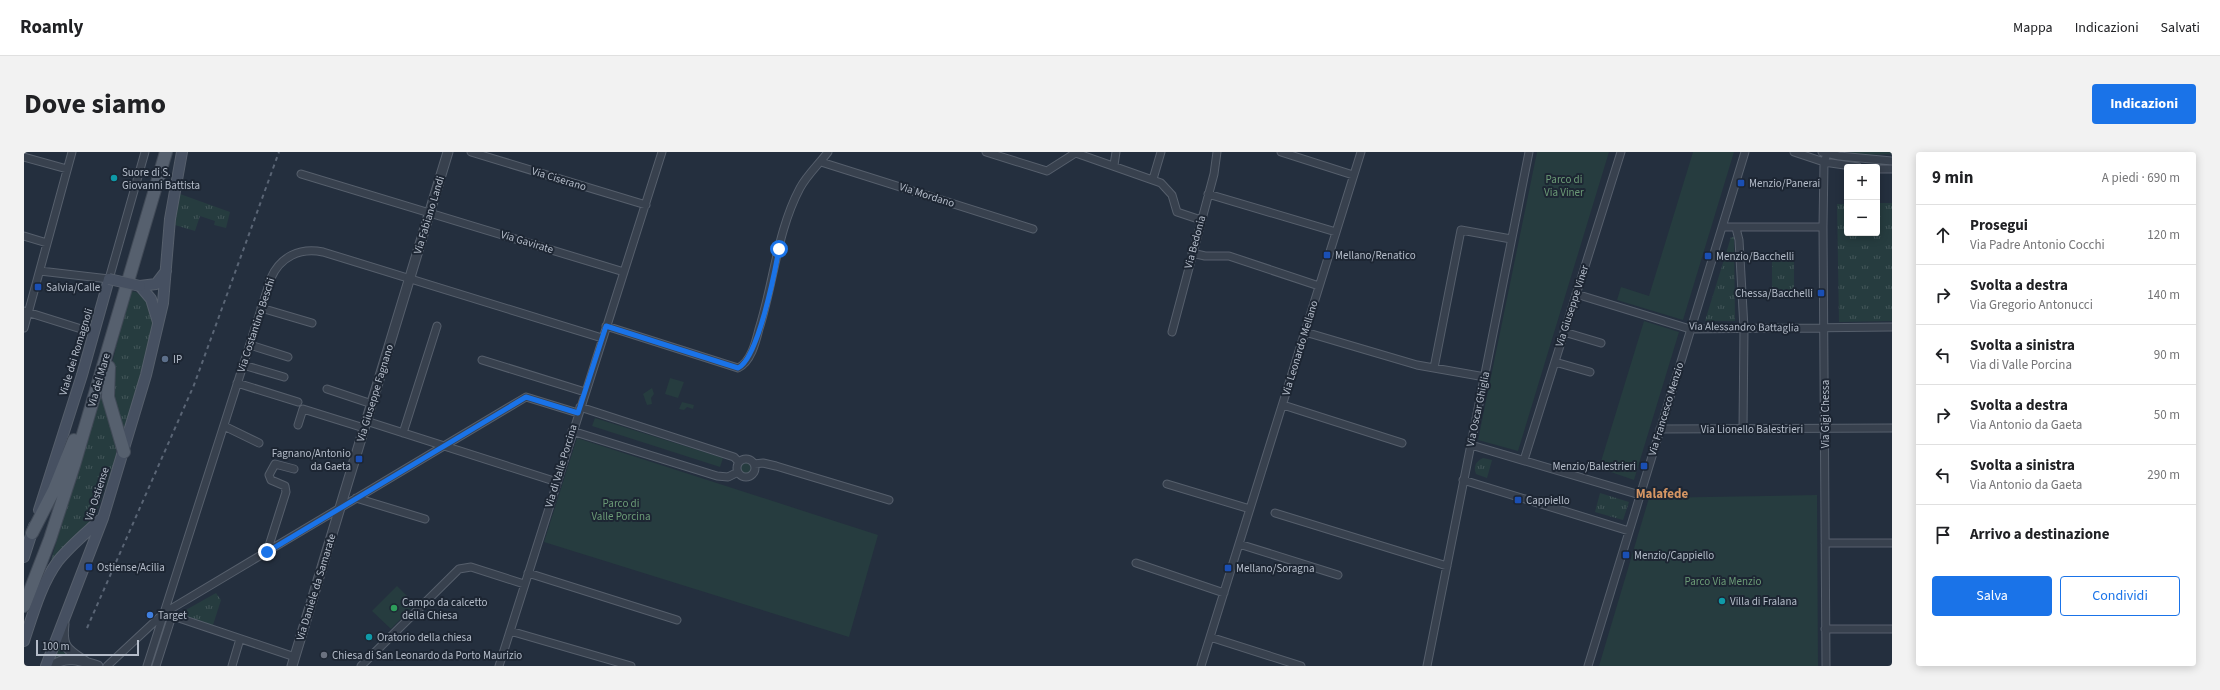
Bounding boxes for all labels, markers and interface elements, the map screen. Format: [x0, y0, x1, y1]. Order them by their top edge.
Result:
text: Roamly [20, 14, 83, 41]
text: Mappa [2013, 18, 2053, 38]
text: Indicazioni [2075, 18, 2139, 38]
text: Salvati [2161, 18, 2200, 38]
text: Dove siamo [24, 84, 166, 124]
button: Indicazioni [2092, 84, 2196, 124]
street label: Via Ciserano [530, 164, 588, 194]
map controls [1844, 164, 1880, 236]
button: + [1844, 164, 1880, 200]
place label: Suore di S. Giovanni Battista [122, 165, 200, 193]
text: 9 min [1932, 166, 1973, 190]
text: A piedi · 690 m [2102, 169, 2180, 187]
park label: Parco di Via Viner [1544, 172, 1584, 200]
marker: Suore di S. Giovanni Battista [109, 173, 119, 183]
street label: Via Fabiano Landi [410, 174, 448, 256]
place label: Menzio/Panerai [1749, 176, 1820, 191]
marker: Menzio/Panerai [1736, 178, 1746, 188]
street label: Via Mordano [897, 179, 957, 211]
button: − [1844, 200, 1880, 236]
street label: Via Bedonia [1181, 214, 1209, 270]
text: Prosegui [1970, 215, 2028, 236]
icon: ahead [1932, 224, 1954, 246]
text: 120 m [2147, 226, 2180, 244]
street label: Via Gavirate [499, 227, 556, 257]
text: Via Padre Antonio Cocchi [1970, 236, 2105, 254]
route start [770, 240, 788, 258]
place label: Mellano/Renatico [1335, 248, 1416, 263]
place label: Menzio/Bacchelli [1716, 249, 1794, 264]
marker: Mellano/Renatico [1322, 250, 1332, 260]
marker: Menzio/Bacchelli [1703, 251, 1713, 261]
street label: Via Giuseppe Viner [1552, 263, 1592, 349]
text: Svolta a destra [1970, 275, 2068, 296]
street label: Via Costantino Beschi [234, 276, 278, 374]
place label: Salvia/Calle [46, 280, 101, 295]
marker: Salvia/Calle [33, 282, 43, 292]
icon: right [1932, 284, 1954, 306]
place label: Chessa/Bacchelli [1735, 286, 1813, 301]
text: 140 m [2147, 286, 2180, 304]
marker: Chessa/Bacchelli [1816, 288, 1826, 298]
text: Via Gregorio Antonucci [1970, 296, 2093, 314]
street label: Via Leonardo Mellano [1278, 298, 1322, 397]
street label: Viale dei Romagnoli [56, 306, 96, 398]
street label: Via Alessandro Battaglia [1689, 319, 1799, 335]
text: Svolta a sinistra [1970, 335, 2075, 356]
street label: Via Giuseppe Fagnano [353, 342, 397, 444]
icon: left [1932, 344, 1954, 366]
text: 90 m [2154, 346, 2180, 364]
street label: Via del Mare [84, 351, 114, 409]
place label: IP [173, 352, 182, 367]
marker: IP [160, 354, 170, 364]
text: Via di Valle Porcina [1970, 356, 2072, 374]
street label: Via Francesco Menzio [1645, 360, 1687, 458]
street label: Via Oscar Ghiglia [1463, 370, 1493, 448]
street label: Via Gigi Chessa [1818, 380, 1833, 448]
text: Svolta a destra [1970, 395, 2068, 416]
icon: right [1932, 404, 1954, 426]
text: 50 m [2154, 406, 2180, 424]
text: Via Antonio da Gaeta [1970, 416, 2082, 434]
street label: Via Lionello Balestrieri [1701, 422, 1803, 437]
street label: Via di Valle Porcina [541, 423, 581, 509]
place label: Fagnano/Antonio da Gaeta [272, 446, 351, 474]
marker: Fagnano/Antonio da Gaeta [354, 454, 364, 464]
text: Svolta a sinistra [1970, 455, 2075, 476]
place label: Menzio/Balestrieri [1552, 459, 1636, 474]
marker: Menzio/Balestrieri [1639, 461, 1649, 471]
icon: left [1932, 464, 1954, 486]
street label: Via Ostiense [81, 465, 113, 523]
text: 290 m [2147, 466, 2180, 484]
text: Via Antonio da Gaeta [1970, 476, 2082, 494]
district label: Malafede [1636, 485, 1689, 503]
place label: Cappiello [1526, 493, 1570, 508]
marker: Cappiello [1513, 495, 1523, 505]
park label: Parco di Valle Porcina [591, 496, 651, 524]
icon: arrive [1932, 524, 1954, 546]
text: Arrivo a destinazione [1970, 524, 2109, 545]
street label: Via Daniele da Samarate [293, 531, 340, 642]
route end [258, 543, 276, 561]
place label: Menzio/Cappiello [1634, 548, 1714, 563]
marker: Menzio/Cappiello [1621, 550, 1631, 560]
place label: Ostiense/Acilia [97, 560, 165, 575]
place label: Mellano/Soragna [1236, 561, 1314, 576]
marker: Ostiense/Acilia [84, 562, 94, 572]
marker: Mellano/Soragna [1223, 563, 1233, 573]
park label: Parco Via Menzio [1685, 574, 1761, 589]
button: Salva [1932, 576, 2052, 616]
button: Condividi [2060, 576, 2180, 616]
place label: Villa di Fralana [1730, 594, 1797, 609]
place label: Campo da calcetto della Chiesa [402, 595, 488, 623]
marker: Villa di Fralana [1717, 596, 1727, 606]
marker: Campo da calcetto della Chiesa [389, 603, 399, 613]
place label: Target [158, 608, 187, 623]
marker: Target [145, 610, 155, 620]
place label: Oratorio della chiesa [377, 630, 472, 645]
marker: Oratorio della chiesa [364, 632, 374, 642]
scale bar [36, 638, 139, 657]
text: 100 m [42, 639, 70, 654]
place label: Chiesa di San Leonardo da Porto Maurizio [332, 648, 522, 663]
marker: Chiesa di San Leonardo da Porto Maurizio [319, 650, 329, 660]

